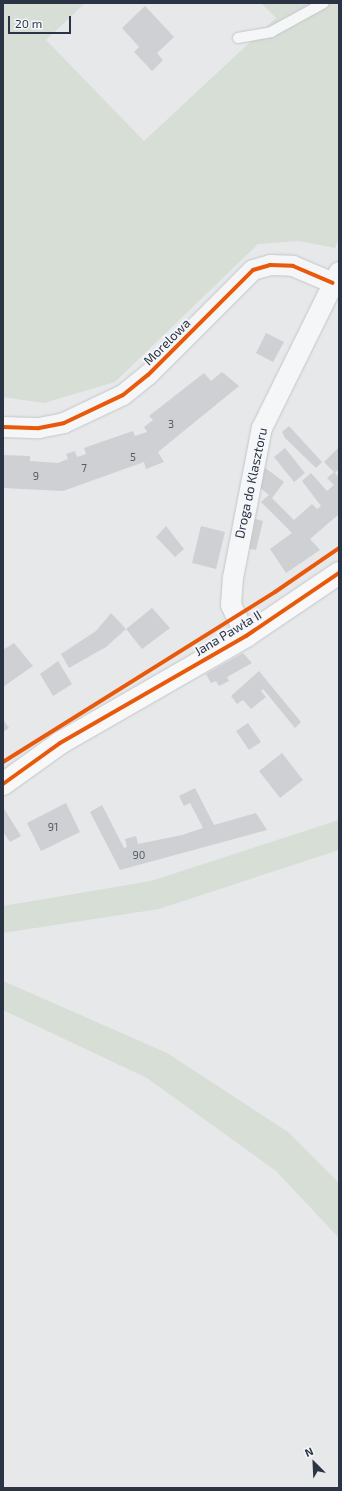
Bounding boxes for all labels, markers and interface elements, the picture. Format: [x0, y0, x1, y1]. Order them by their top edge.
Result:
scale bar [10, 8, 73, 34]
text: 20 m [15, 16, 42, 30]
street label: Morelowa [140, 315, 194, 369]
house number: 3 [168, 417, 174, 431]
street label: Droga do Klasztoru [232, 426, 270, 540]
house number: 5 [130, 450, 136, 464]
house number: 7 [81, 461, 87, 475]
house number: 9 [33, 469, 39, 483]
street label: Jana Pawła II [192, 607, 264, 659]
house number: 91 [48, 820, 58, 834]
house number: 90 [133, 848, 145, 862]
north arrow [294, 1443, 334, 1483]
text: N [303, 1444, 315, 1459]

